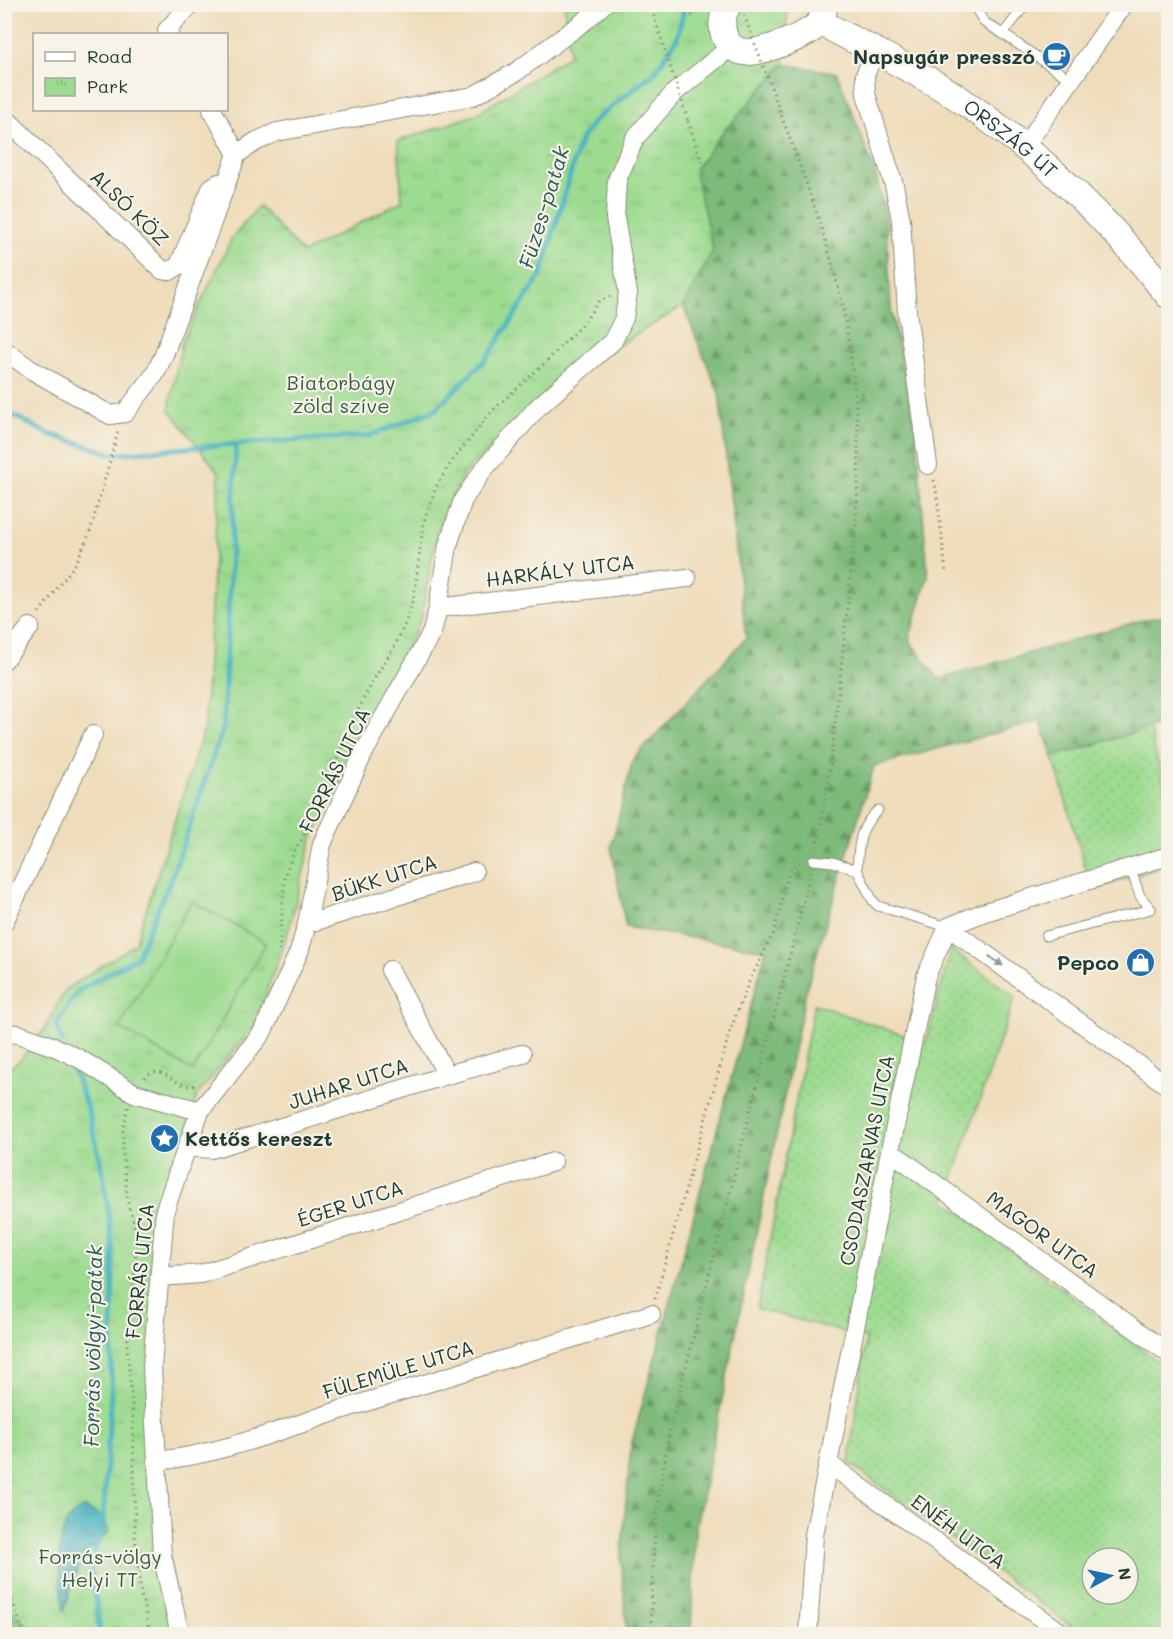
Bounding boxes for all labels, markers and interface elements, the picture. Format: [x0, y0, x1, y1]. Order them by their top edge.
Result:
legend [33, 33, 228, 111]
cafe icon: Napsugár presszó [1040, 40, 1072, 72]
place label: Napsugár presszó [853, 43, 1035, 69]
text: Road [87, 44, 132, 68]
text: Park [87, 74, 128, 98]
street label: ORSZÁG ÚT [959, 93, 1064, 183]
water label: Füzes-patak [512, 142, 575, 271]
street label: ALSÓ KÖZ [85, 163, 175, 251]
park label: Biatorbágy zöld szíve [287, 369, 395, 418]
street label: HARKÁLY UTCA [484, 548, 636, 592]
street label: FORRÁS UTCA [293, 703, 375, 837]
street label: BÜKK UTCA [328, 848, 440, 906]
shop icon: Pepco [1124, 946, 1156, 978]
place label: Pepco [1057, 949, 1119, 975]
one-way arrow [988, 955, 1004, 967]
street label: JUHAR UTCA [285, 1051, 411, 1115]
street label: CSODASZARVAS UTCA [833, 1052, 899, 1268]
place icon: Kettős kereszt [148, 1122, 180, 1154]
place label: Kettős kereszt [185, 1125, 333, 1151]
street label: ÉGER UTCA [294, 1174, 406, 1232]
street label: MAGOR UTCA [982, 1185, 1104, 1283]
street label: FORRÁS UTCA [119, 1202, 159, 1340]
water label: Forrás völgyi-patak [77, 1244, 107, 1447]
street label: FÜLEMÜLE UTCA [319, 1334, 477, 1404]
street label: ENÉH UTCA [906, 1488, 1012, 1574]
park label: Forrás-völgy Helyi TT [38, 1543, 162, 1592]
north arrow [1080, 1546, 1140, 1606]
text: N [1114, 1566, 1137, 1581]

